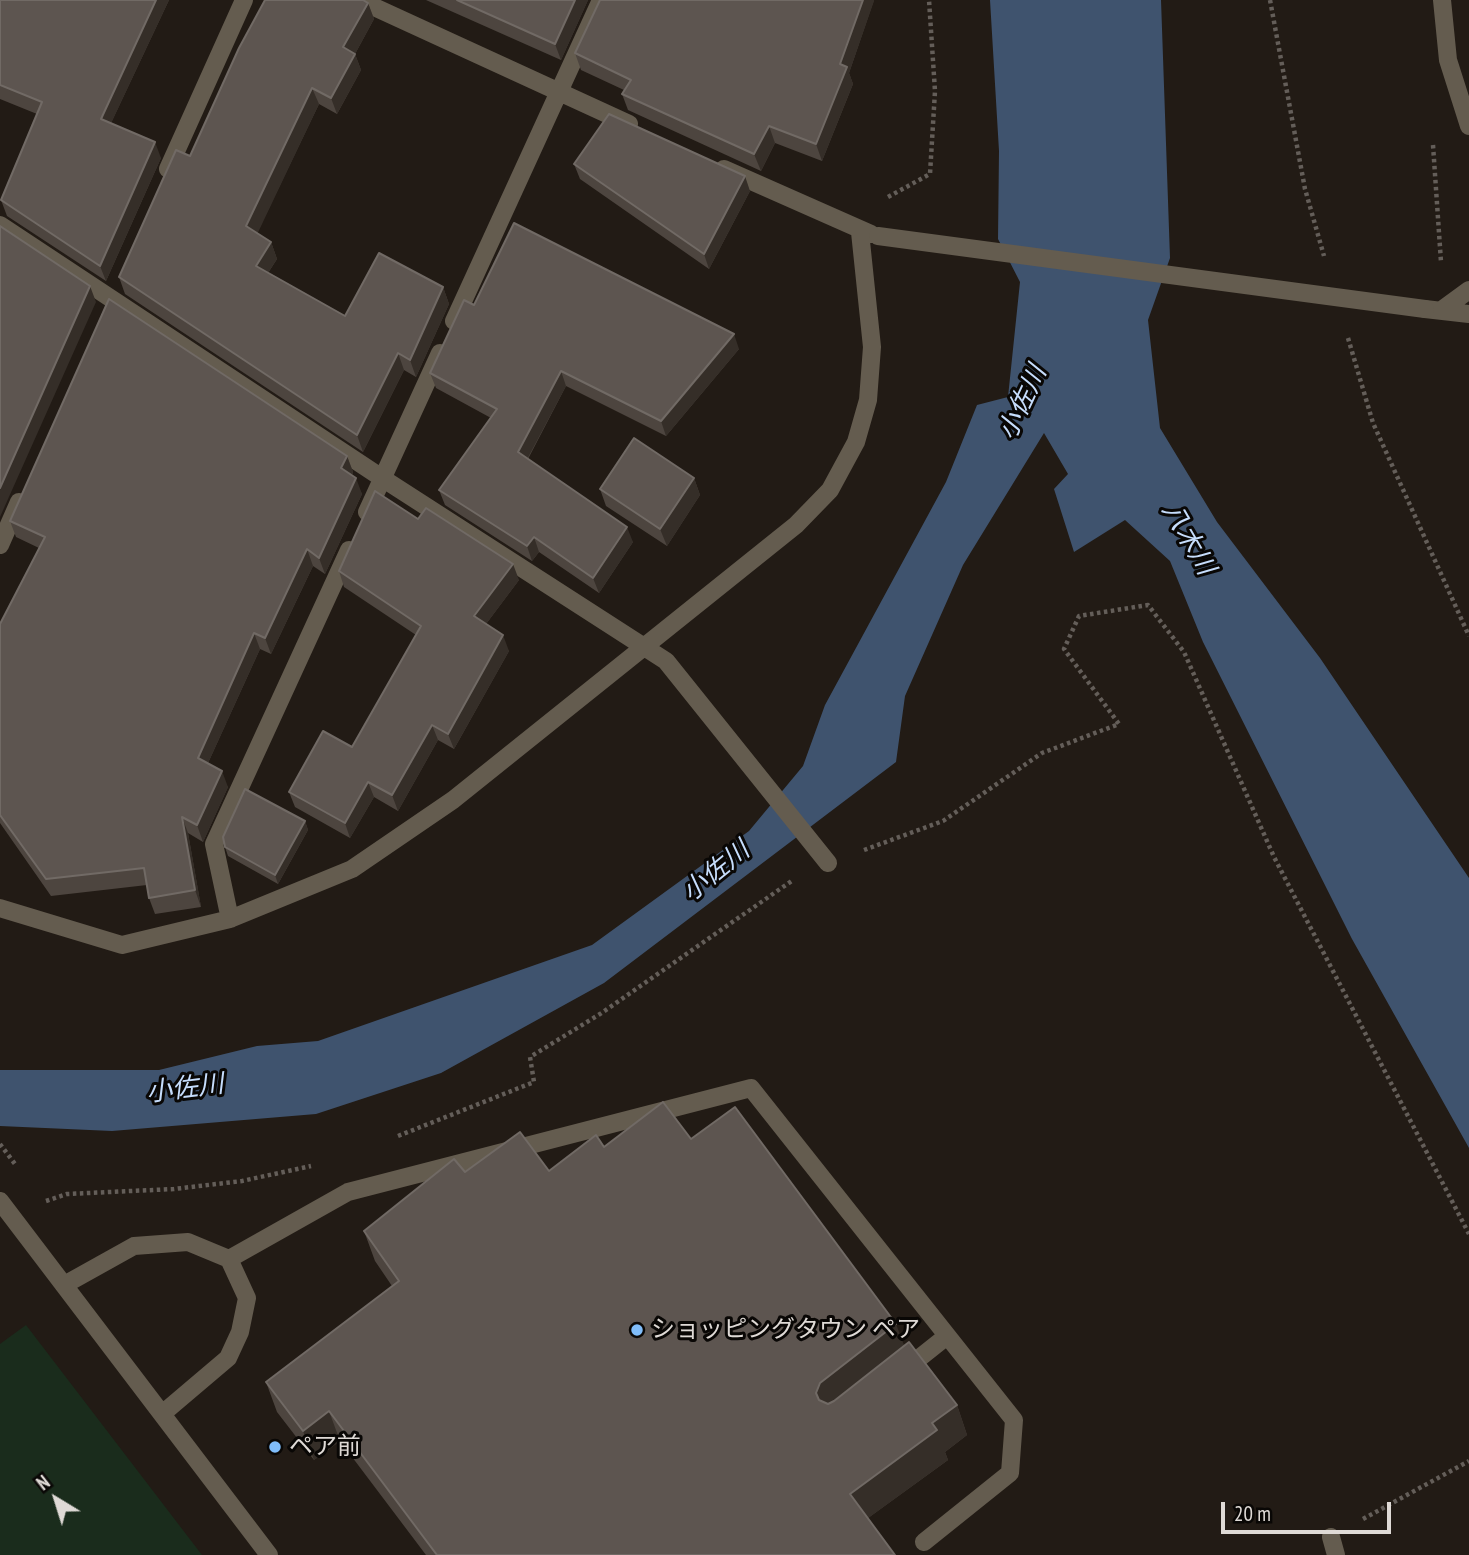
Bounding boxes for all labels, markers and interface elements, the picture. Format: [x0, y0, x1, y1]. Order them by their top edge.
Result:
water label: 小佐川 [992, 361, 1054, 445]
water label: 八木川 [1155, 497, 1221, 581]
water label: 小佐川 [676, 835, 756, 909]
water label: 小佐川 [144, 1069, 226, 1109]
place label: ショッピングタウン ペア [651, 1316, 920, 1344]
marker: ショッピングタウン ペア [629, 1322, 645, 1338]
place label: ペア前 [289, 1433, 361, 1461]
marker: ペア前 [267, 1439, 283, 1455]
north arrow [21, 1464, 91, 1534]
text: N [32, 1470, 54, 1495]
scale bar [1224, 1488, 1394, 1532]
text: 20 m [1234, 1500, 1271, 1527]

